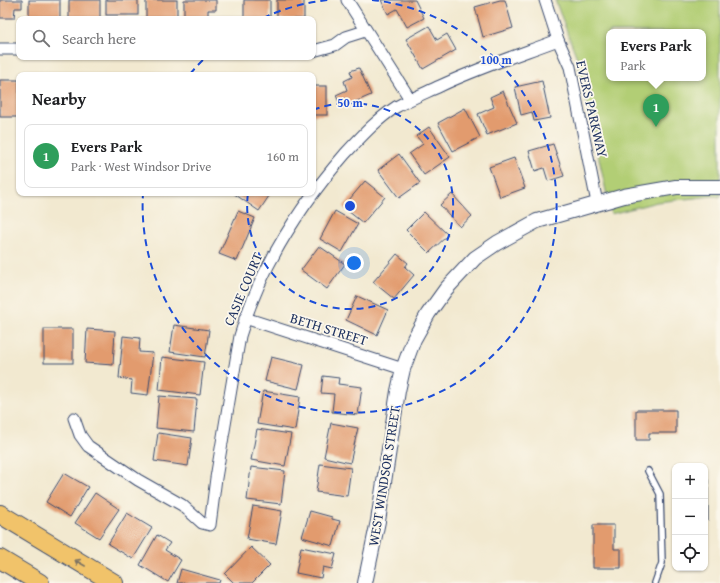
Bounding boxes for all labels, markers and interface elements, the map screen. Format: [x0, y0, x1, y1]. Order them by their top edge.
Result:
search box [16, 16, 316, 60]
icon: search [30, 27, 52, 49]
text: Search here [62, 28, 136, 49]
popup [606, 29, 706, 81]
text: Evers Park [620, 35, 692, 56]
text: 100 m [480, 51, 513, 68]
text: Park [620, 56, 645, 75]
street label: EVERS PARKWAY [571, 58, 613, 160]
text: Nearby [32, 86, 86, 111]
text: 50 m [337, 94, 363, 111]
pin: 1 [643, 94, 669, 127]
text: Evers Park [71, 136, 142, 157]
text: 1 [43, 147, 49, 166]
text: 160 m [267, 147, 299, 166]
text: Park · West Windsor Drive [71, 157, 211, 176]
centre of rings [343, 199, 357, 213]
street label: CASIE COURT [219, 249, 267, 329]
your location [344, 253, 364, 273]
street label: BETH STREET [288, 308, 370, 350]
street label: WEST WINDSOR STREET [363, 404, 405, 548]
map controls [672, 463, 708, 571]
button: + [672, 463, 708, 499]
button: − [672, 499, 708, 535]
button: locate [672, 535, 708, 571]
one-way arrow [74, 559, 86, 567]

